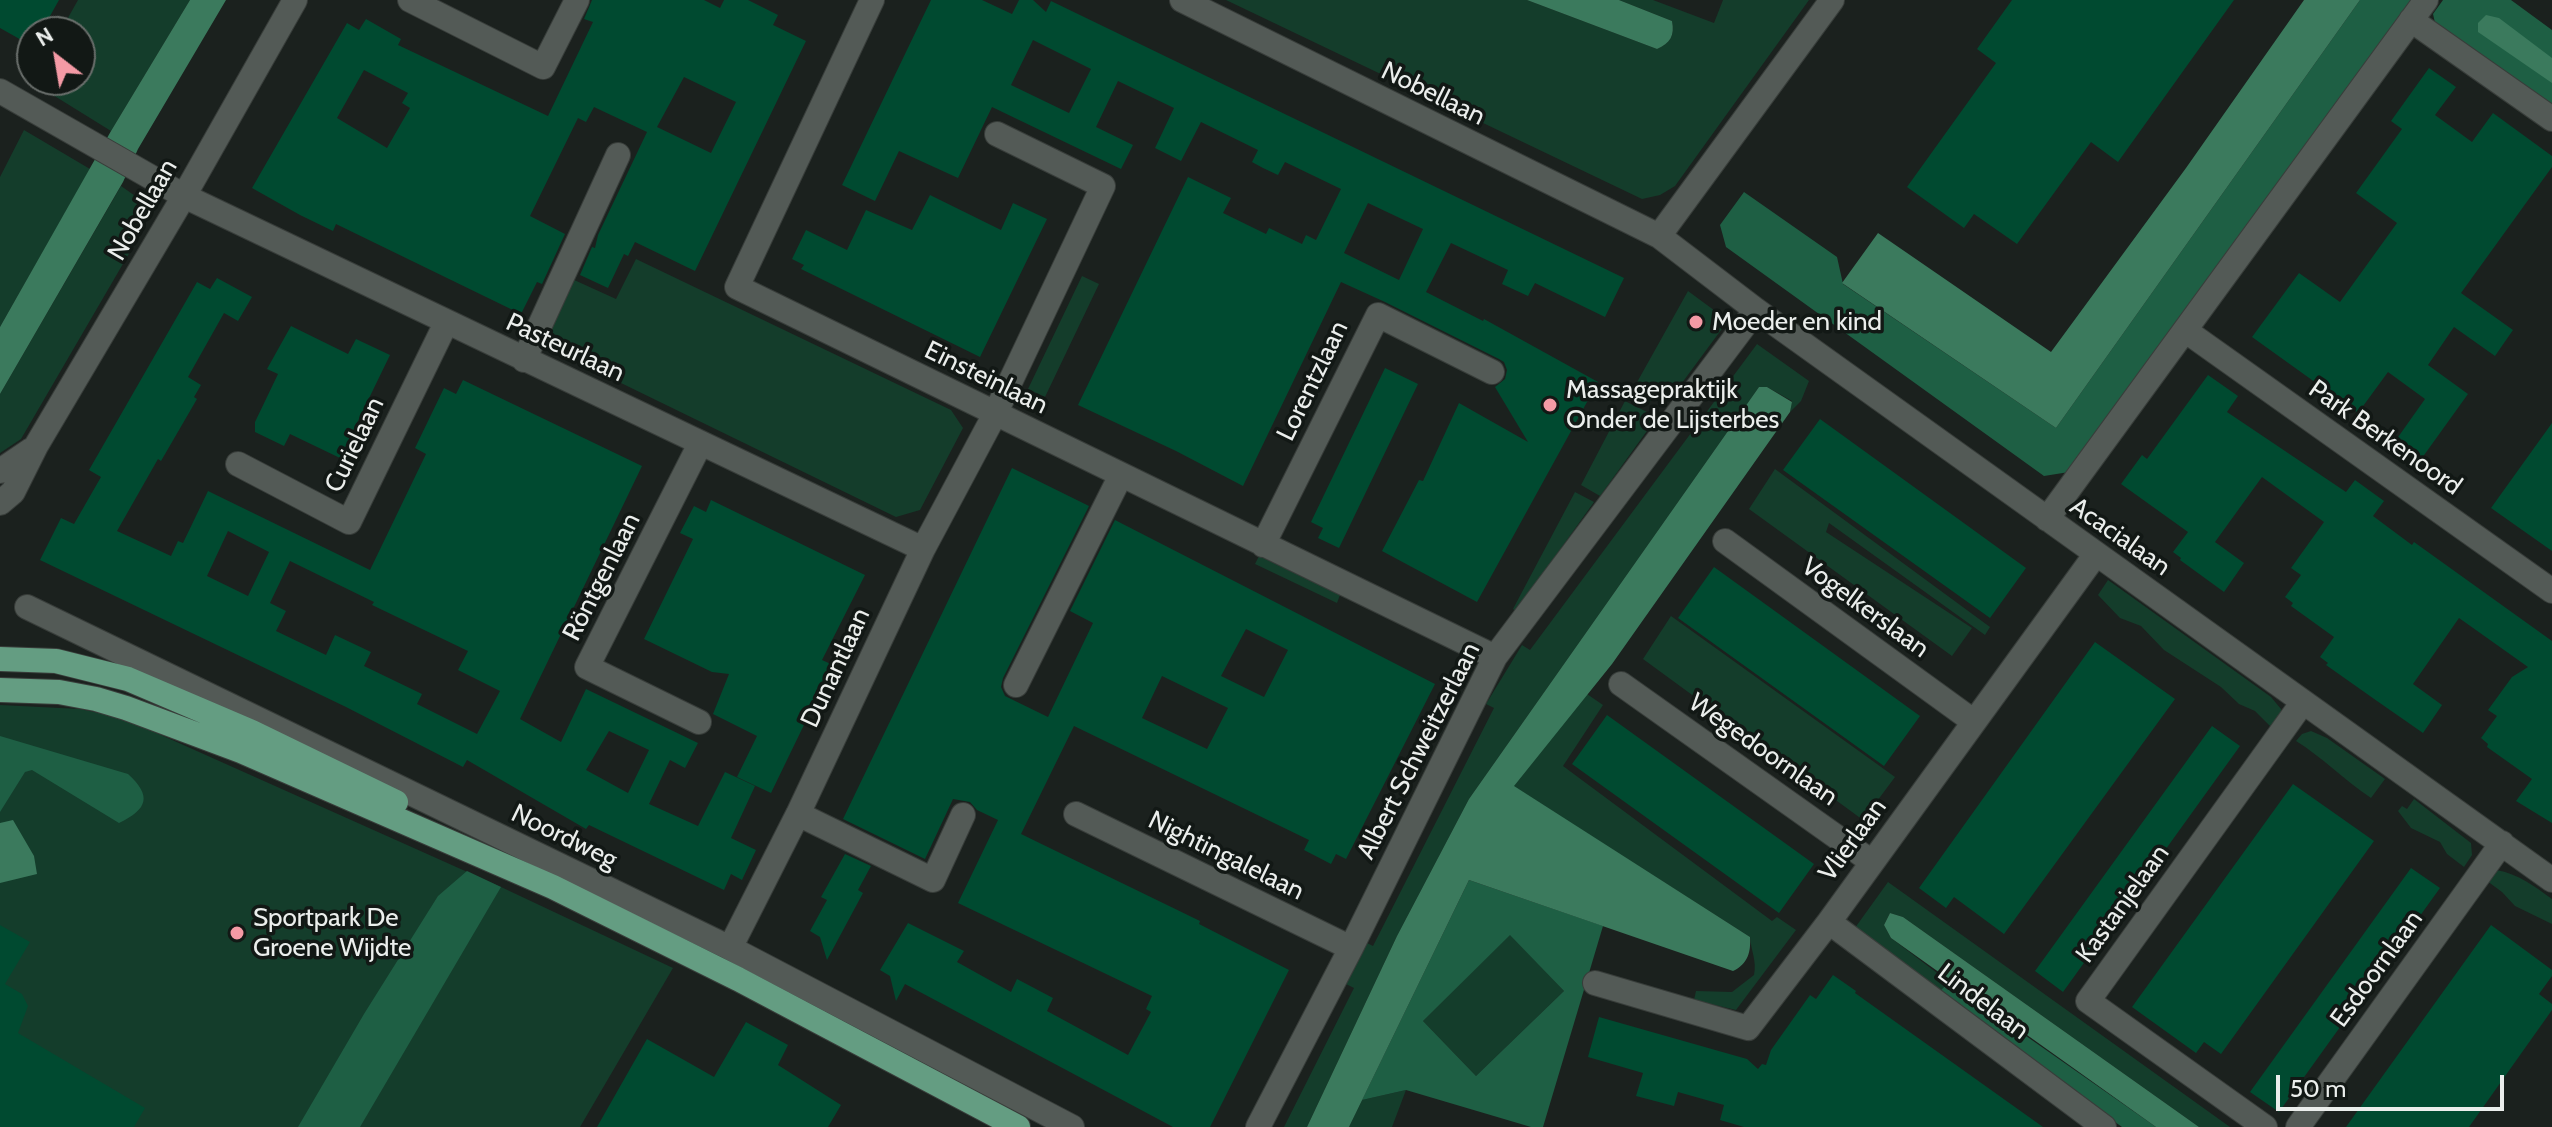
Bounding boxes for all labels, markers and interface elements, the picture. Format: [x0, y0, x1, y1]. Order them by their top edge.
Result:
north arrow [16, 16, 96, 96]
text: N [31, 21, 58, 52]
street label: Nobellaan [1376, 55, 1490, 133]
street label: Nobellaan [102, 154, 184, 266]
place label: Moeder en kind [1712, 306, 1882, 338]
street label: Pasteurlaan [501, 307, 629, 389]
marker: Moeder en kind [1687, 313, 1705, 331]
street label: Lorentzlaan [1271, 316, 1355, 446]
street label: Einsteinlaan [919, 335, 1053, 421]
place label: Massagepraktijk Onder de Lijsterbes [1566, 374, 1779, 436]
street label: Park Berkenoord [2302, 374, 2468, 502]
street label: Curielaan [319, 392, 391, 498]
marker: Massagepraktijk Onder de Lijsterbes [1541, 396, 1559, 414]
street label: Acacialaan [2064, 491, 2176, 583]
street label: Röntgenlaan [557, 508, 647, 646]
street label: Vogelkerslaan [1795, 551, 1935, 665]
street label: Dunantlaan [795, 603, 877, 733]
street label: Albert Schweitzerlaan [1351, 638, 1487, 864]
street label: Wegedoornlaan [1683, 687, 1843, 813]
street label: Vlierlaan [1813, 793, 1893, 887]
street label: Noordweg [506, 798, 622, 876]
street label: Nightingalelaan [1143, 805, 1309, 907]
street label: Kastanjelaan [2070, 839, 2176, 969]
place label: Sportpark De Groene Wijdte [253, 902, 411, 964]
street label: Esdoornlaan [2324, 905, 2430, 1033]
marker: Sportpark De Groene Wijdte [228, 924, 246, 942]
street label: Lindelaan [1931, 958, 2035, 1046]
scale bar [2280, 1059, 2508, 1109]
text: 50 m [2290, 1074, 2346, 1103]

